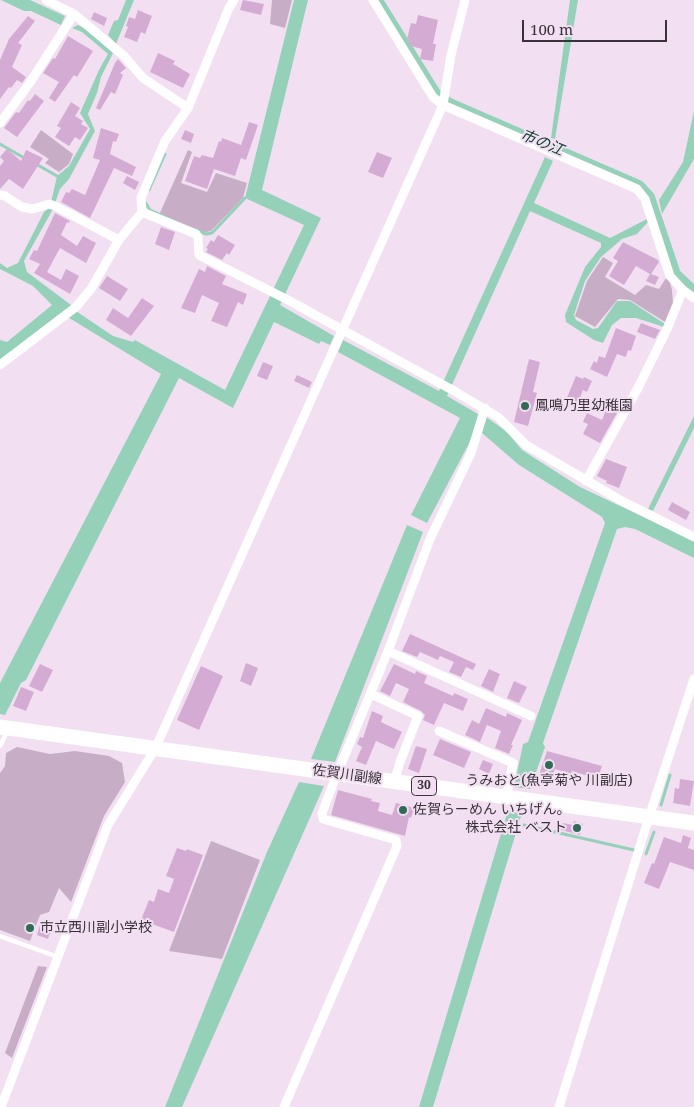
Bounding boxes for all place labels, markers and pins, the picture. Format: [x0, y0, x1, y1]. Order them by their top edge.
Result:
place label: 鳳鳴乃里幼稚園 [535, 398, 633, 414]
marker: 鳳鳴乃里幼稚園 [519, 400, 531, 412]
marker: うみおと(魚亭菊や 川副店) [543, 759, 555, 771]
place label: うみおと(魚亭菊や 川副店) [465, 773, 633, 789]
place label: 佐賀らーめん いちげん。 [413, 802, 571, 818]
marker: 佐賀らーめん いちげん。 [397, 804, 409, 816]
place label: 株式会社 ベスト [465, 820, 567, 836]
marker: 株式会社 ベスト [571, 822, 583, 834]
place label: 市立西川副小学校 [40, 920, 152, 936]
marker: 市立西川副小学校 [24, 922, 36, 934]

